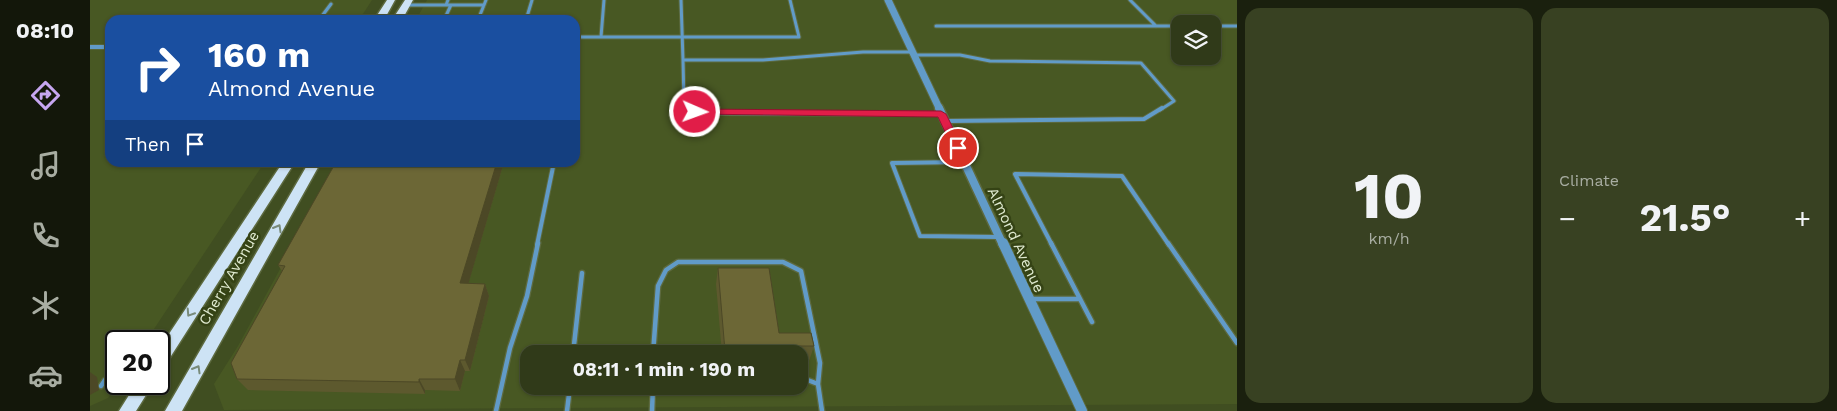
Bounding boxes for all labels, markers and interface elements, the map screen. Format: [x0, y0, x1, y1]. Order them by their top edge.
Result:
map controls [1171, 15, 1221, 65]
button: layers [1171, 15, 1221, 65]
text: 08:10 [16, 18, 74, 43]
text: 160 m [208, 34, 310, 76]
icon: right [125, 35, 190, 100]
text: Almond Avenue [208, 76, 375, 101]
icon: directions [28, 78, 63, 113]
position arrow [668, 85, 720, 137]
pin [937, 127, 979, 169]
icon: arrive [181, 130, 209, 158]
text: Then [125, 133, 171, 156]
icon: arrive [944, 134, 972, 162]
icon: music [28, 148, 63, 183]
text: 10 [1354, 158, 1424, 234]
text: Climate [1559, 171, 1619, 190]
street label: Almond Avenue [984, 185, 1048, 295]
text: 21.5° [1639, 196, 1731, 240]
text: − [1559, 202, 1576, 235]
text: + [1794, 202, 1811, 235]
icon: phone [28, 218, 63, 253]
one-way arrow [271, 224, 281, 233]
street label: Cherry Avenue [195, 228, 263, 328]
text: km/h [1368, 229, 1410, 248]
icon: climate [28, 288, 63, 323]
one-way arrow [187, 307, 196, 317]
speed limit sign: 20 [105, 330, 170, 395]
icon: car [28, 358, 63, 393]
text: 08:11 · 1 min · 190 m [573, 358, 755, 381]
one-way arrow [191, 365, 201, 374]

